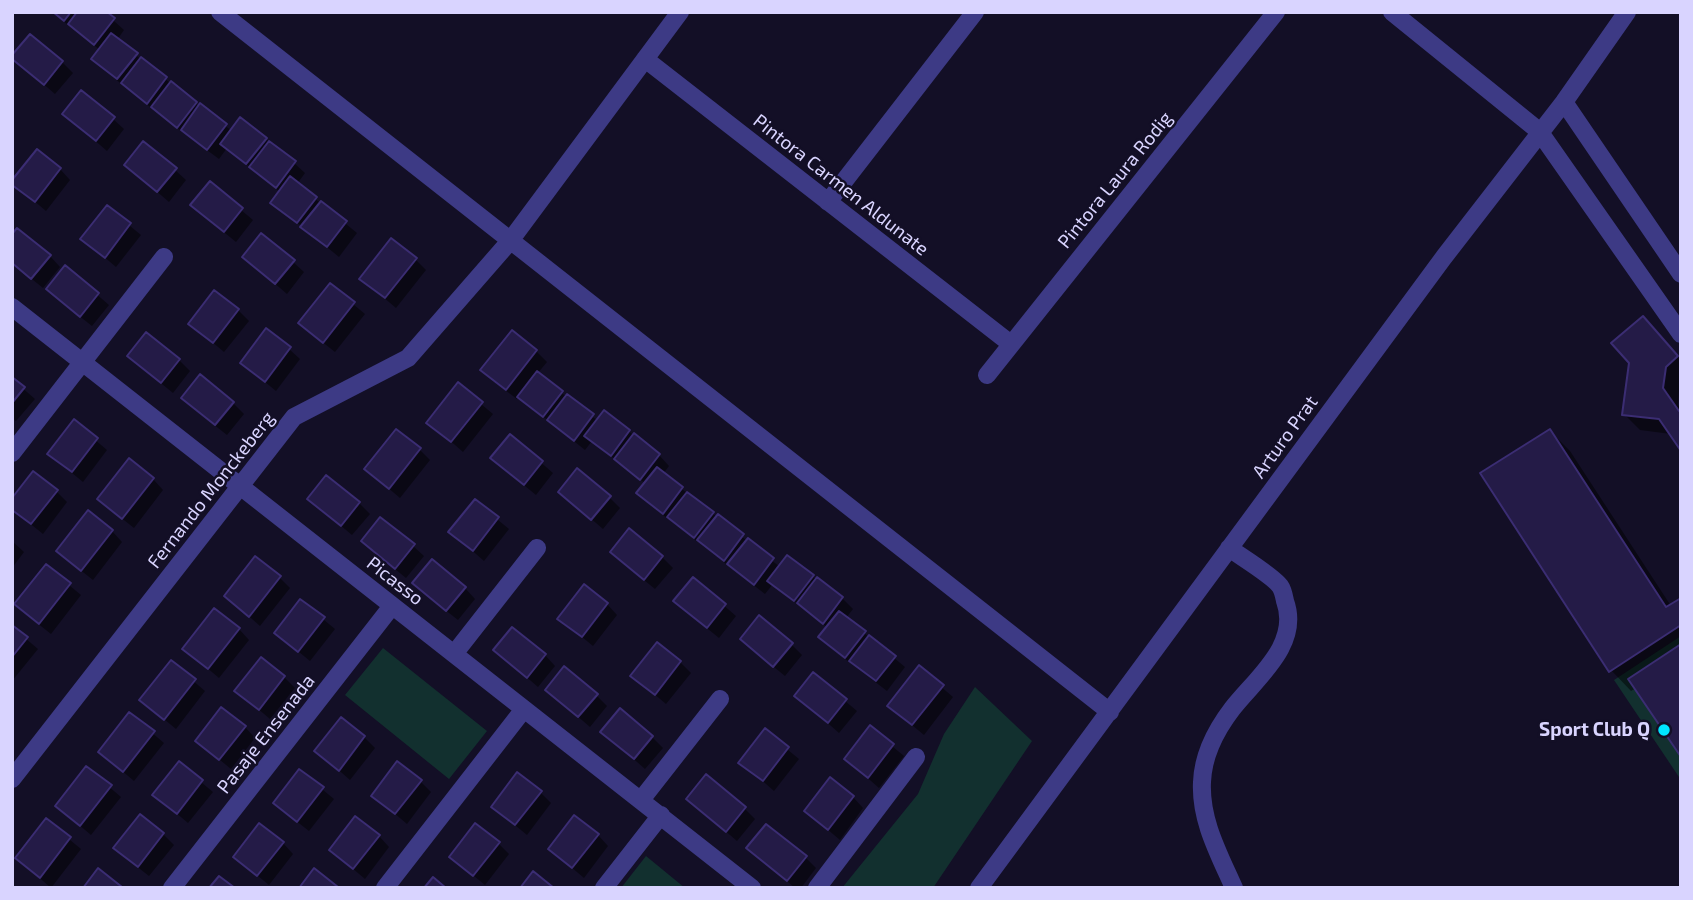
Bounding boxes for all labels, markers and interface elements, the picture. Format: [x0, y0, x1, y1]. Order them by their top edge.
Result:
street label: Pintora Laura Rodig [1053, 107, 1177, 253]
street label: Pintora Carmen Aldunate [749, 109, 933, 261]
street label: Arturo Prat [1247, 391, 1323, 483]
street label: Fernando Monckeberg [143, 407, 279, 573]
street label: Picasso [362, 552, 428, 610]
street label: Pasaje Ensenada [212, 670, 320, 798]
place label: Sport Club Q [1539, 719, 1650, 741]
marker: Sport Club Q [1656, 722, 1672, 738]

